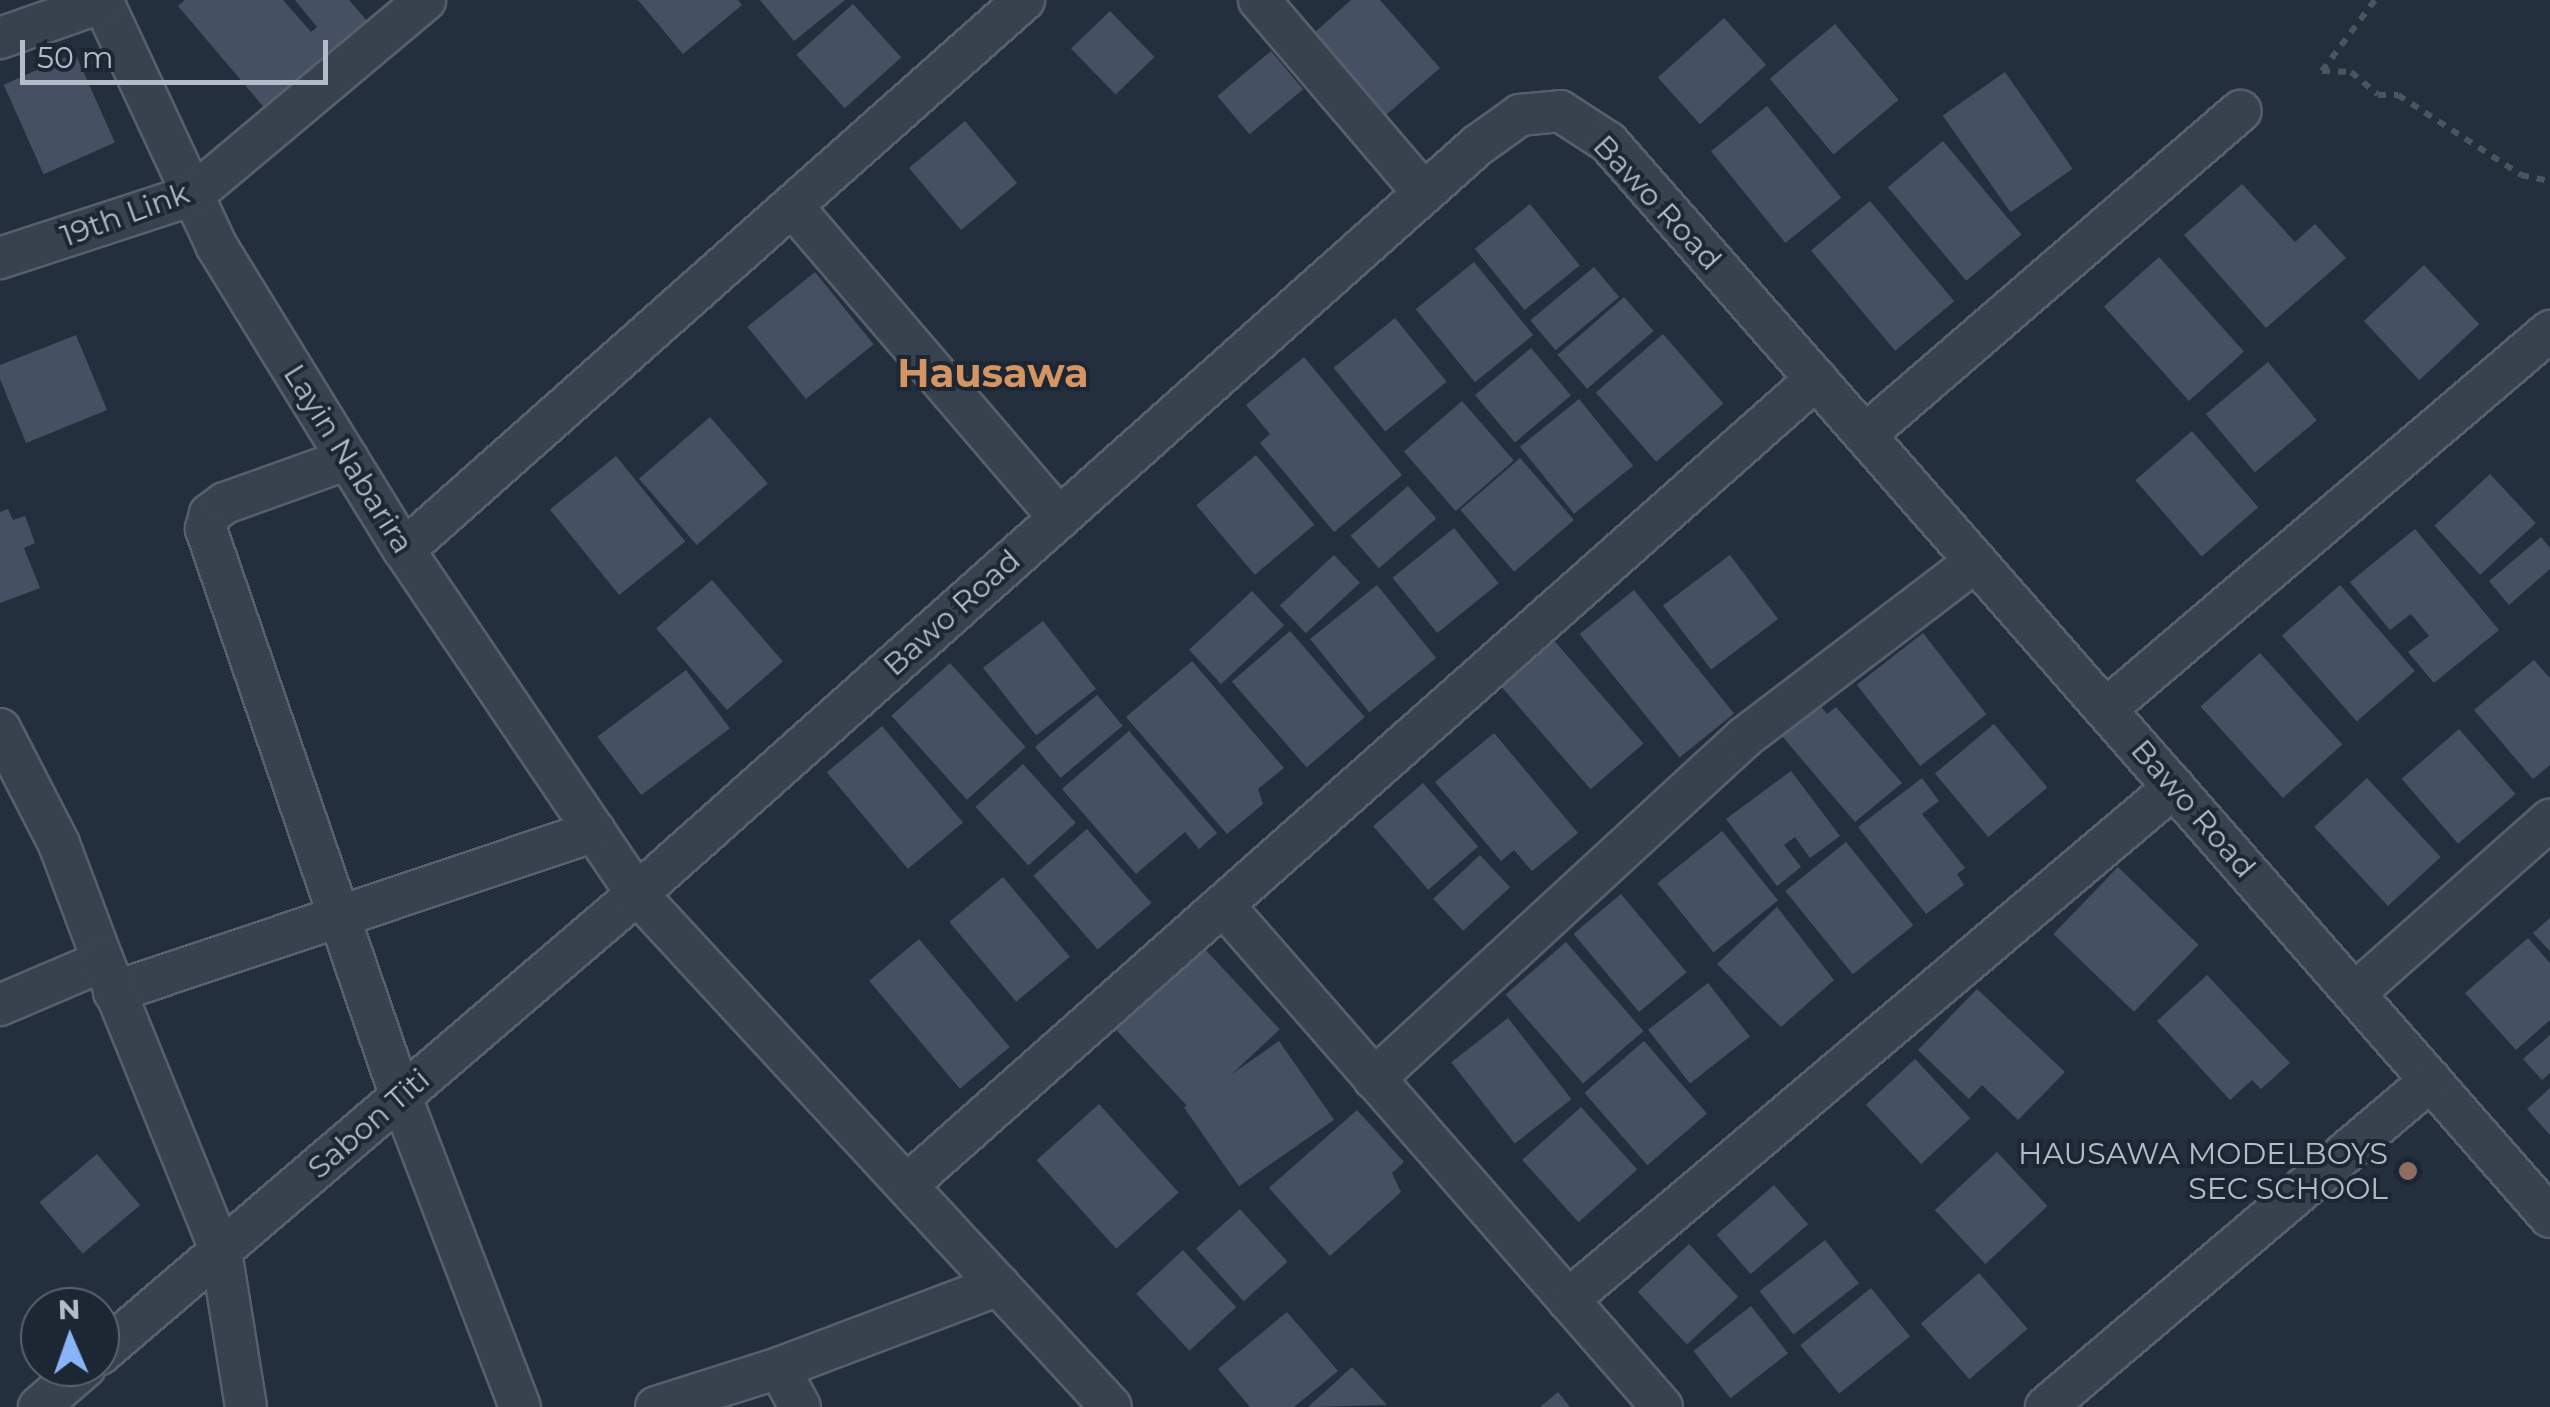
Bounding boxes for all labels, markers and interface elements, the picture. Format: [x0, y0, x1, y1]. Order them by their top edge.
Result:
scale bar [25, 20, 332, 82]
text: 50 m [37, 39, 114, 76]
street label: Bawo Road [1586, 128, 1728, 278]
street label: 19th Link [56, 175, 194, 255]
district label: Hausawa [897, 349, 1089, 397]
street label: Layin Nabarira [276, 358, 420, 560]
street label: Bawo Road [876, 542, 1028, 684]
street label: Bawo Road [2123, 733, 2263, 885]
street label: Sabon Titi [301, 1062, 437, 1186]
place label: HAUSAWA MODELBOYS SEC SCHOOL [2018, 1136, 2388, 1206]
marker: HAUSAWA MODELBOYS SEC SCHOOL [2397, 1160, 2419, 1182]
north arrow [20, 1287, 120, 1387]
text: N [57, 1292, 81, 1326]

